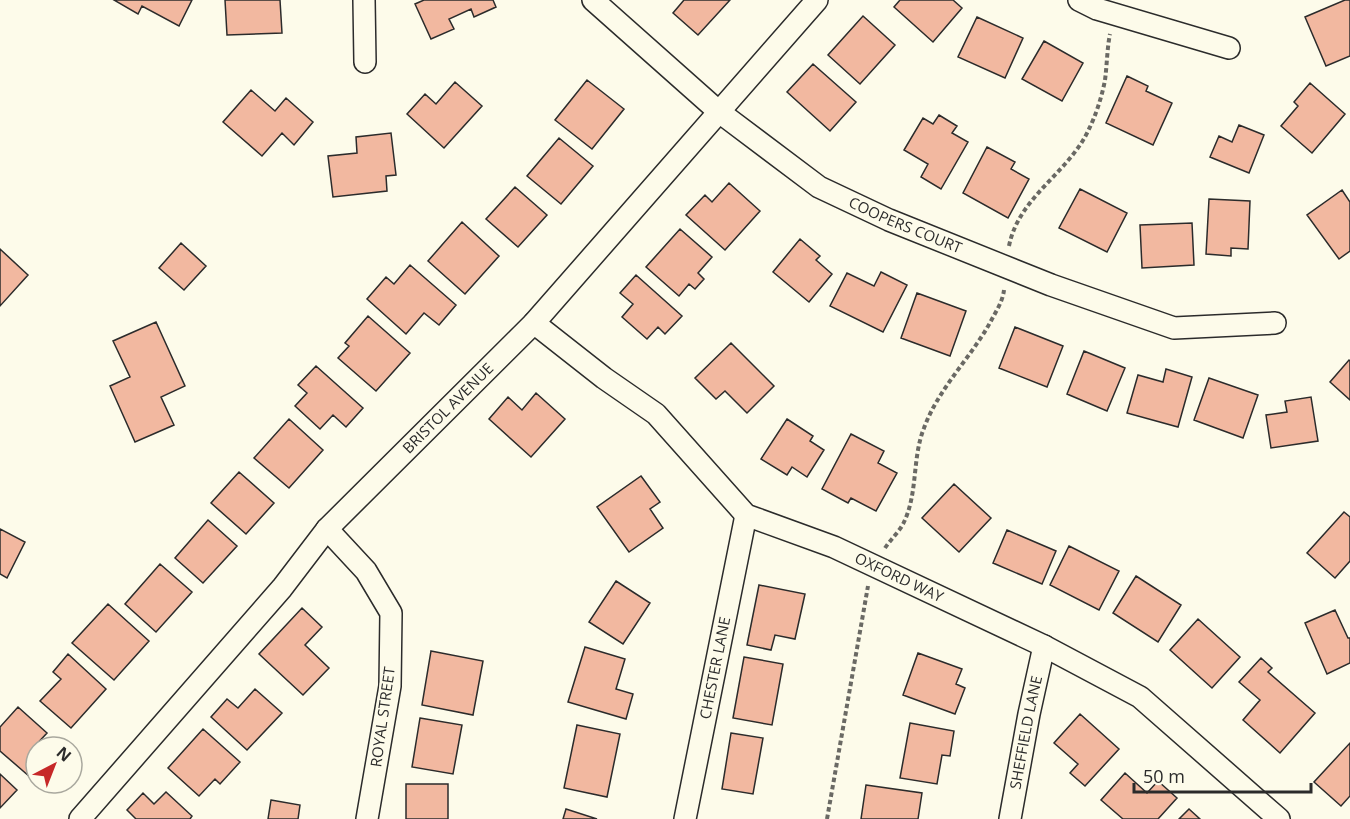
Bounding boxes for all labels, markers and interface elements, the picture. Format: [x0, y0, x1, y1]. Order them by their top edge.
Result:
street label: COOPERS COURT [846, 191, 966, 258]
street label: BRISTOL AVENUE [398, 358, 497, 457]
street label: OXFORD WAY [852, 547, 947, 606]
street label: CHESTER LANE [694, 615, 734, 721]
street label: ROYAL STREET [365, 665, 399, 768]
street label: SHEFFIELD LANE [1005, 674, 1046, 791]
north arrow [24, 735, 84, 795]
text: N [52, 741, 76, 766]
scale bar [1134, 756, 1311, 794]
text: 50 m [1143, 764, 1185, 788]

